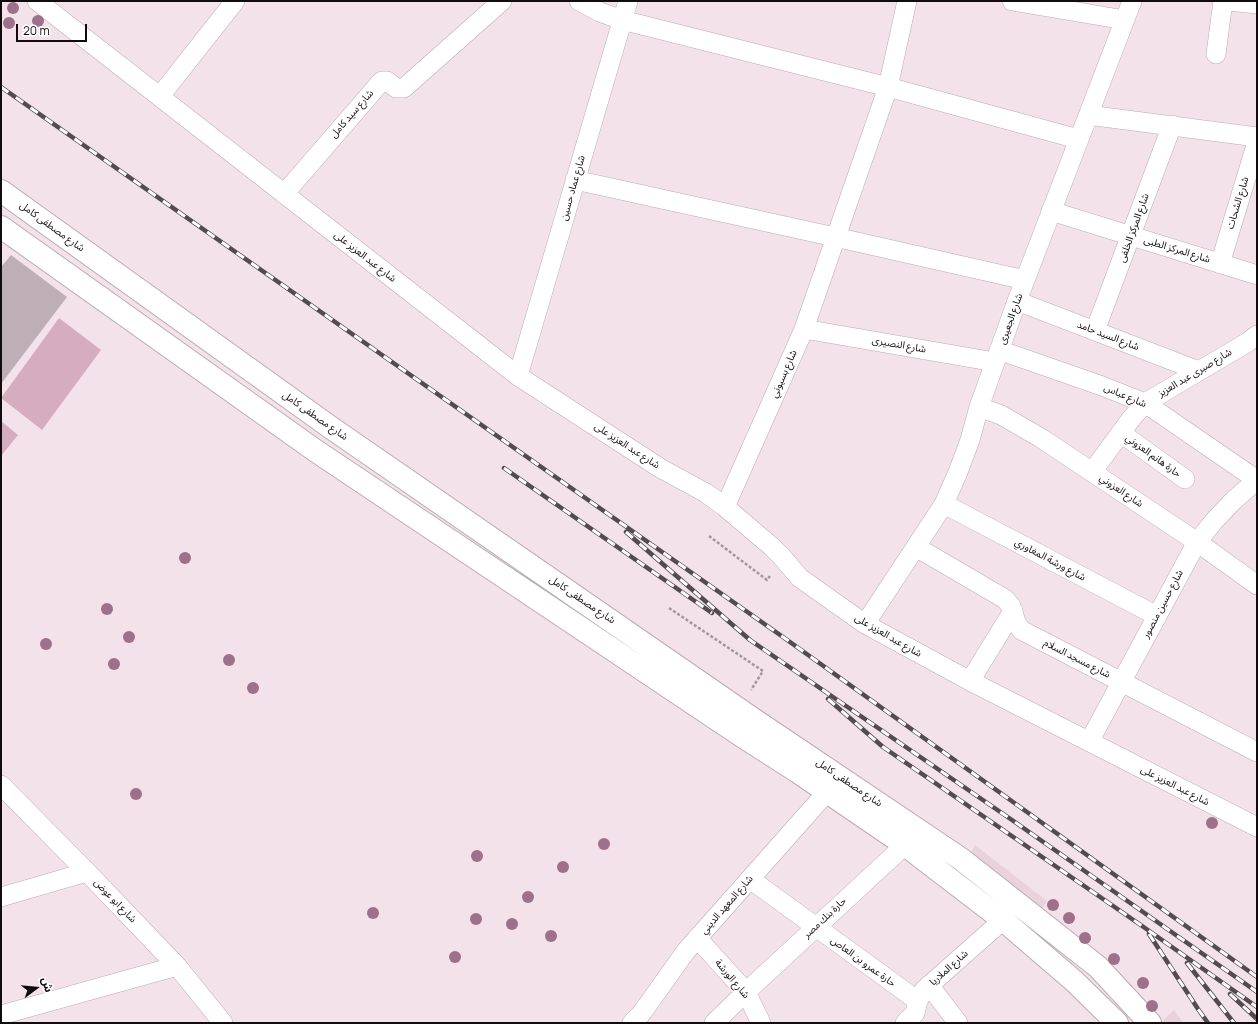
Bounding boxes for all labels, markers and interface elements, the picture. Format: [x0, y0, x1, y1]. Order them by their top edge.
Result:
scale bar [18, 16, 89, 42]
text: 20 m [23, 22, 50, 39]
street label: شارع سيد كامل [328, 87, 376, 141]
street label: شارع عماد حسين [558, 154, 588, 222]
street label: شارع الشحات [1224, 175, 1252, 231]
street label: شارع المركز الخلفى [1116, 192, 1152, 264]
street label: شارع مصطفى كامل [17, 199, 87, 255]
street label: شارع عبد العزيز على [332, 229, 398, 285]
street label: شارع المركز الطبى [1142, 234, 1212, 266]
street label: شارع الجعيرى [996, 292, 1026, 346]
street label: شارع السيد حامد [1075, 319, 1141, 353]
street label: شارع النصيرى [871, 334, 927, 356]
street label: شارع صبرى عبد العزيز [1156, 346, 1234, 400]
street label: شارع بسيوني [768, 348, 800, 400]
street label: شارع عباس [1102, 382, 1148, 410]
street label: شارع مصطفى كامل [280, 389, 350, 443]
street label: شارع عبد العزيز على [592, 420, 662, 472]
street label: حارة هانم العزوني [1123, 432, 1183, 480]
street label: شارع العزوني [1097, 472, 1145, 510]
street label: شارع ورشة المغاوري [1012, 536, 1088, 584]
street label: شارع حسين منصور [1140, 568, 1186, 640]
street label: شارع مصطفى كامل [547, 573, 617, 627]
street label: شارع عبد العزيز على [852, 612, 924, 660]
street label: شارع مسجد السلام [1042, 637, 1112, 681]
street label: شارع مصطفى كامل [814, 756, 884, 810]
street label: شارع عبد العزيز على [1139, 764, 1211, 808]
street label: شارع المعهد الديني [698, 873, 756, 937]
street label: شارع ابو عوض [91, 877, 139, 925]
street label: حارة بنك مصر [801, 895, 849, 941]
street label: حارة عمرو بن العاص [828, 934, 898, 990]
street label: شارع الملاريا [927, 948, 971, 988]
street label: شارع الورشة [712, 957, 752, 1001]
north arrow [16, 968, 56, 1008]
text: ش [39, 975, 57, 994]

